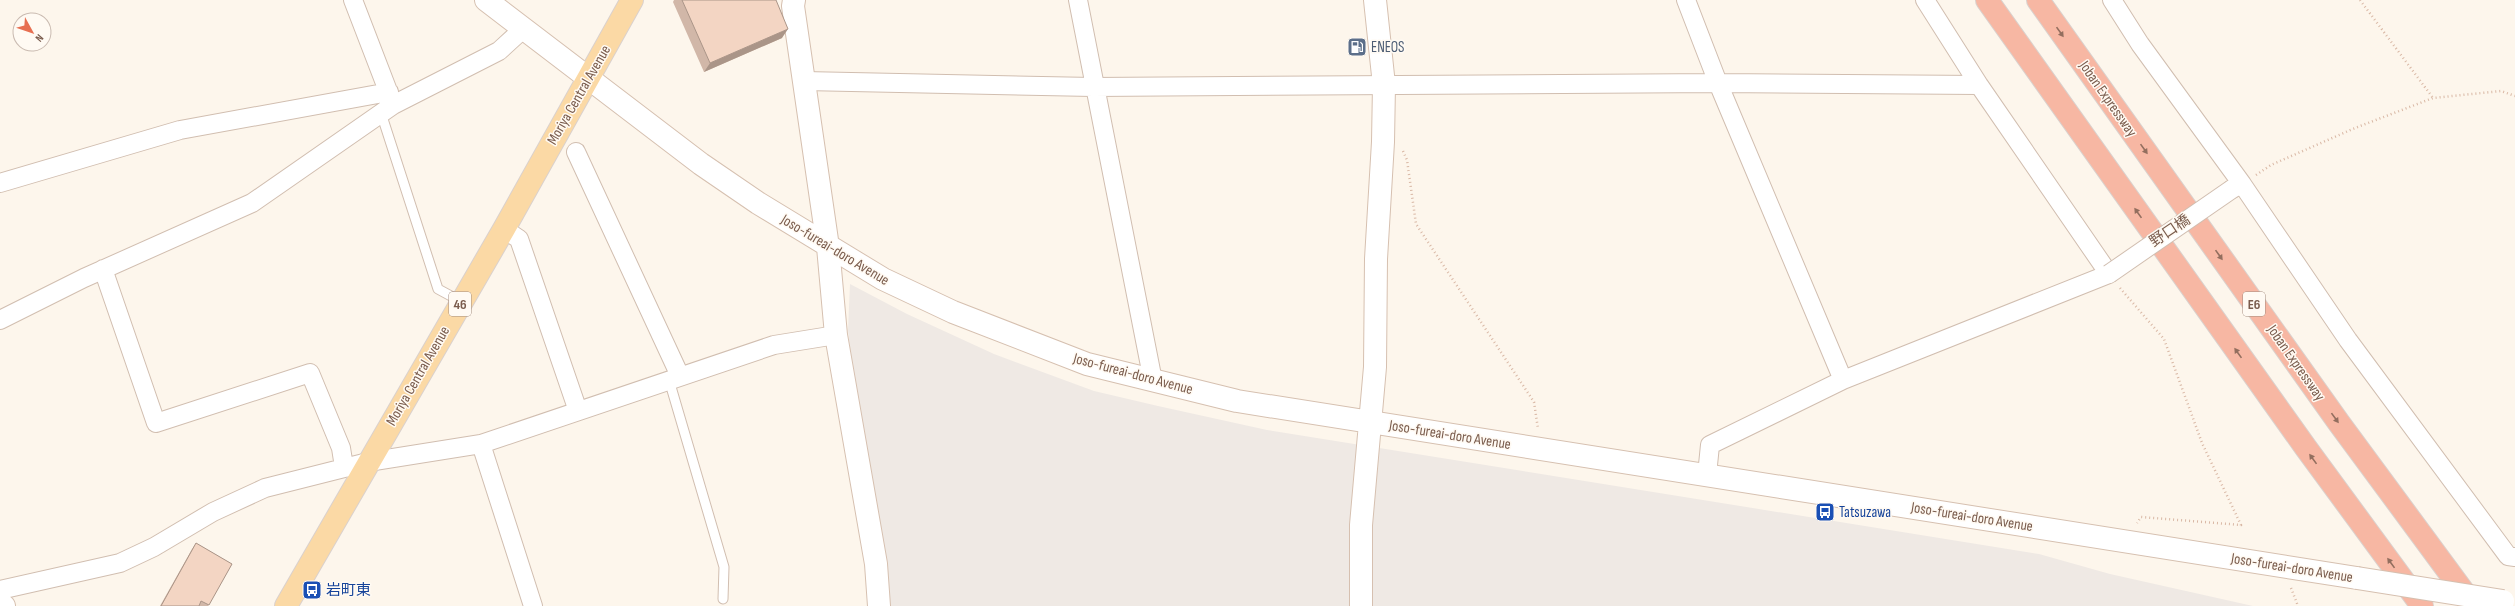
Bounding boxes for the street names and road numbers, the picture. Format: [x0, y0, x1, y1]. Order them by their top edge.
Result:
street label: Moriya Central Avenue [543, 42, 615, 148]
street label: Joban Expressway [2074, 56, 2141, 141]
street label: Joso-fureai-doro Avenue [777, 210, 893, 290]
street label: 野口橋 [2146, 211, 2194, 251]
road number: 46 [449, 292, 471, 316]
road number: E6 [2243, 292, 2265, 316]
street label: Joban Expressway [2262, 320, 2329, 405]
street label: Moriya Central Avenue [382, 323, 454, 429]
street label: Joso-fureai-doro Avenue [1070, 349, 1195, 399]
street label: Joso-fureai-doro Avenue [1387, 416, 1512, 454]
street label: Joso-fureai-doro Avenue [1909, 498, 2034, 536]
street label: Joso-fureai-doro Avenue [2229, 549, 2354, 587]

